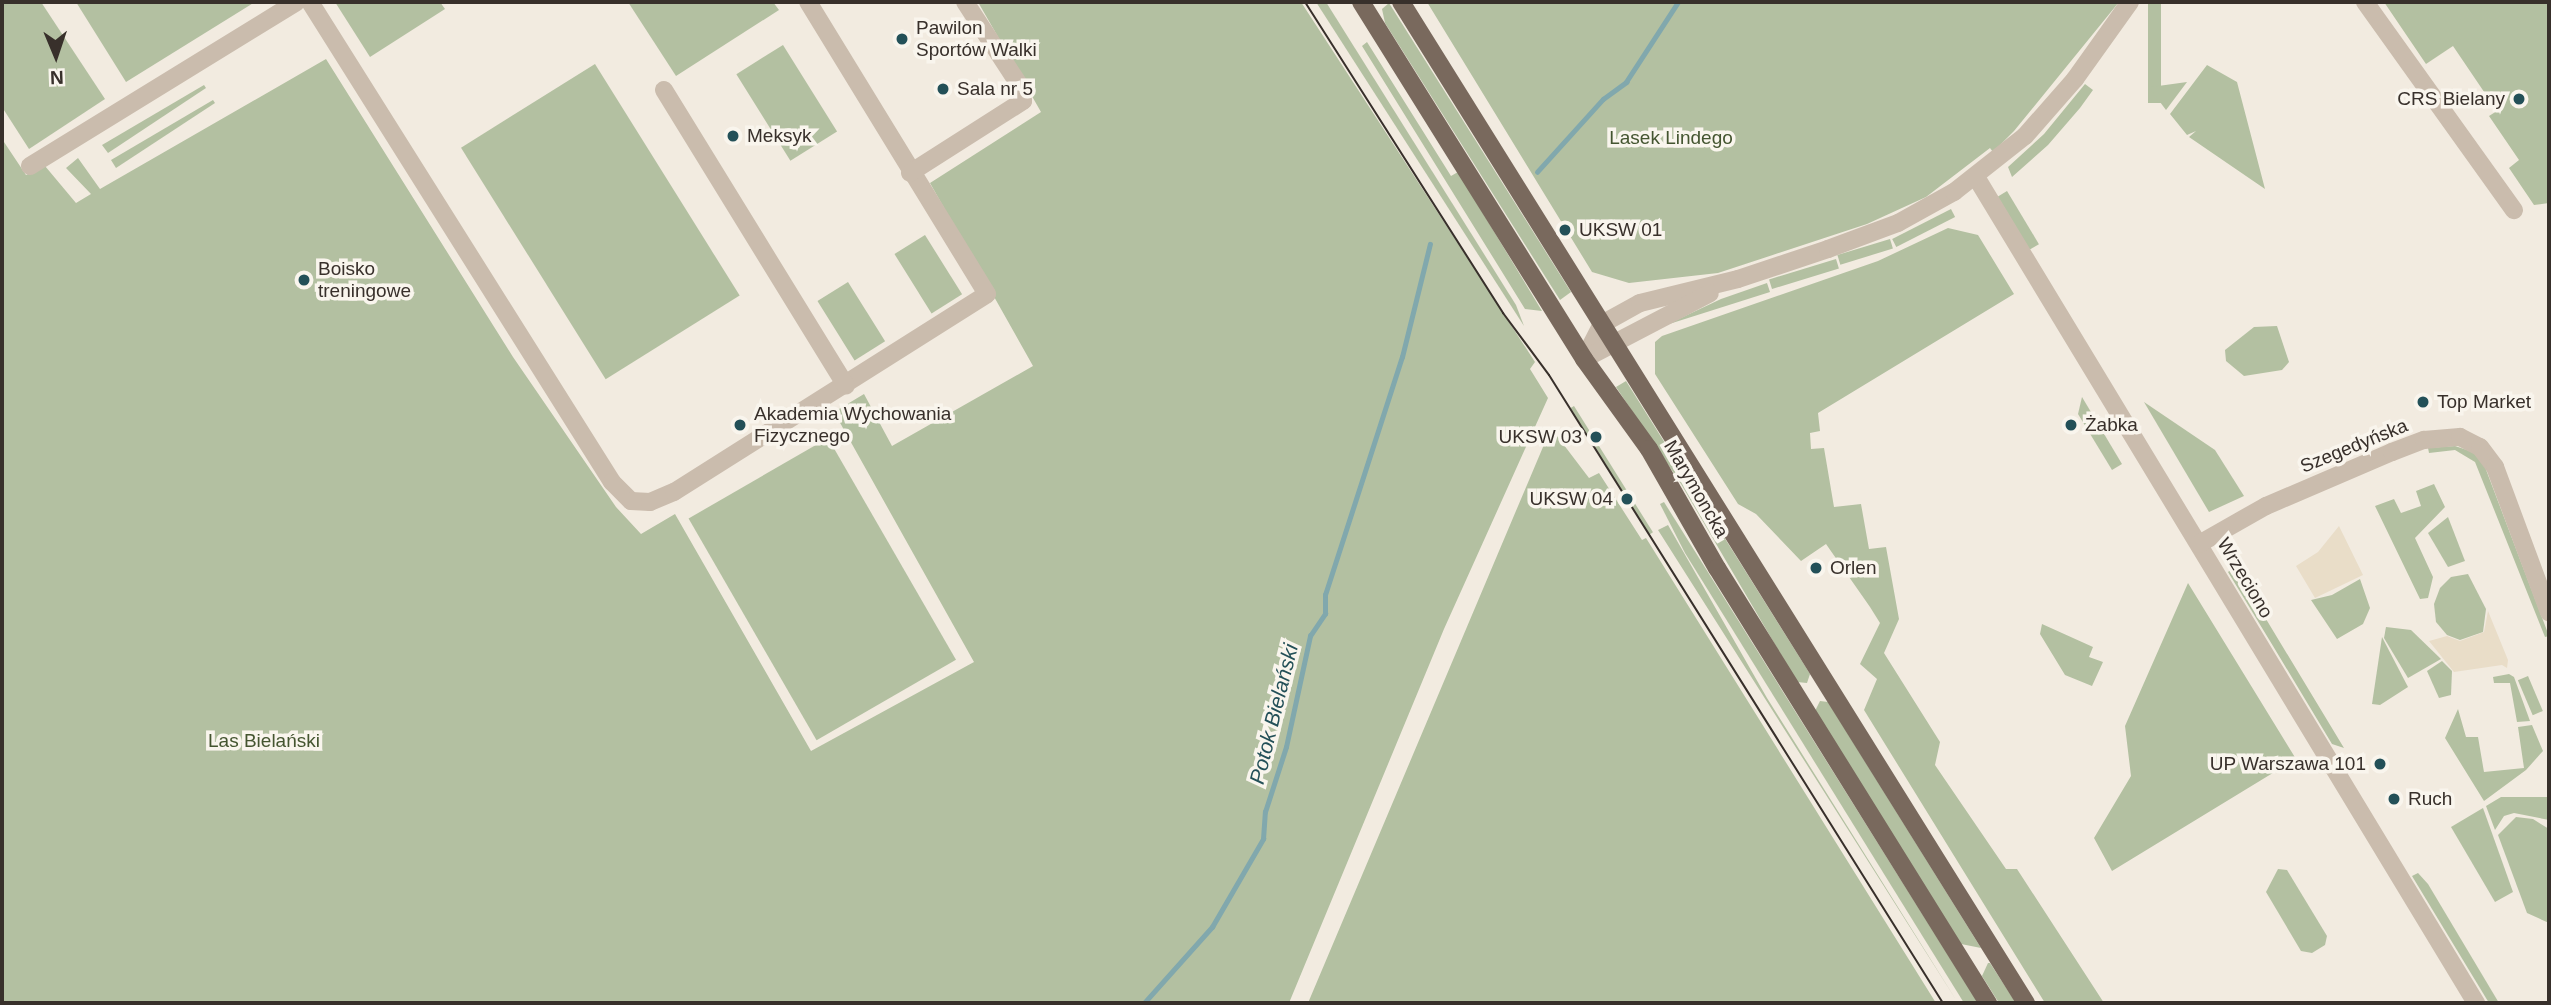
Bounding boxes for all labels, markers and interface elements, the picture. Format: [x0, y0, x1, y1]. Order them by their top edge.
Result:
place label: Pawilon Sportów Walki [916, 17, 1037, 61]
north arrow [21, 21, 91, 91]
marker: Pawilon Sportów Walki [894, 31, 910, 47]
text: N [50, 67, 64, 88]
place label: Sala nr 5 [957, 78, 1033, 100]
marker: Sala nr 5 [935, 81, 951, 97]
place label: CRS Bielany [2397, 88, 2505, 110]
marker: CRS Bielany [2511, 91, 2527, 107]
place label: Meksyk [747, 125, 811, 147]
park label: Lasek Lindego [1609, 127, 1733, 149]
marker: Meksyk [725, 128, 741, 144]
place label: UKSW 01 [1579, 219, 1662, 241]
marker: UKSW 01 [1557, 222, 1573, 238]
place label: Boisko treningowe [318, 258, 411, 302]
marker: Boisko treningowe [296, 272, 312, 288]
place label: Top Market [2437, 391, 2531, 413]
marker: Top Market [2415, 394, 2431, 410]
place label: Akademia Wychowania Fizycznego [754, 403, 951, 447]
place label: Żabka [2085, 414, 2138, 436]
street label: Szegedyńska [2297, 414, 2411, 478]
marker: Akademia Wychowania Fizycznego [732, 417, 748, 433]
marker: Żabka [2063, 417, 2079, 433]
place label: UKSW 03 [1499, 426, 1582, 448]
marker: UKSW 03 [1588, 429, 1604, 445]
street label: Marymoncka [1659, 436, 1733, 542]
place label: UKSW 04 [1530, 488, 1613, 510]
marker: UKSW 04 [1619, 491, 1635, 507]
street label: Wrzeciono [2212, 534, 2278, 622]
place label: Orlen [1830, 557, 1876, 579]
marker: Orlen [1808, 560, 1824, 576]
water label: Potok Bielański [1244, 641, 1304, 787]
park label: Las Bielański [208, 730, 320, 752]
place label: UP Warszawa 101 [2209, 753, 2366, 775]
marker: UP Warszawa 101 [2372, 756, 2388, 772]
place label: Ruch [2408, 788, 2452, 810]
marker: Ruch [2386, 791, 2402, 807]

